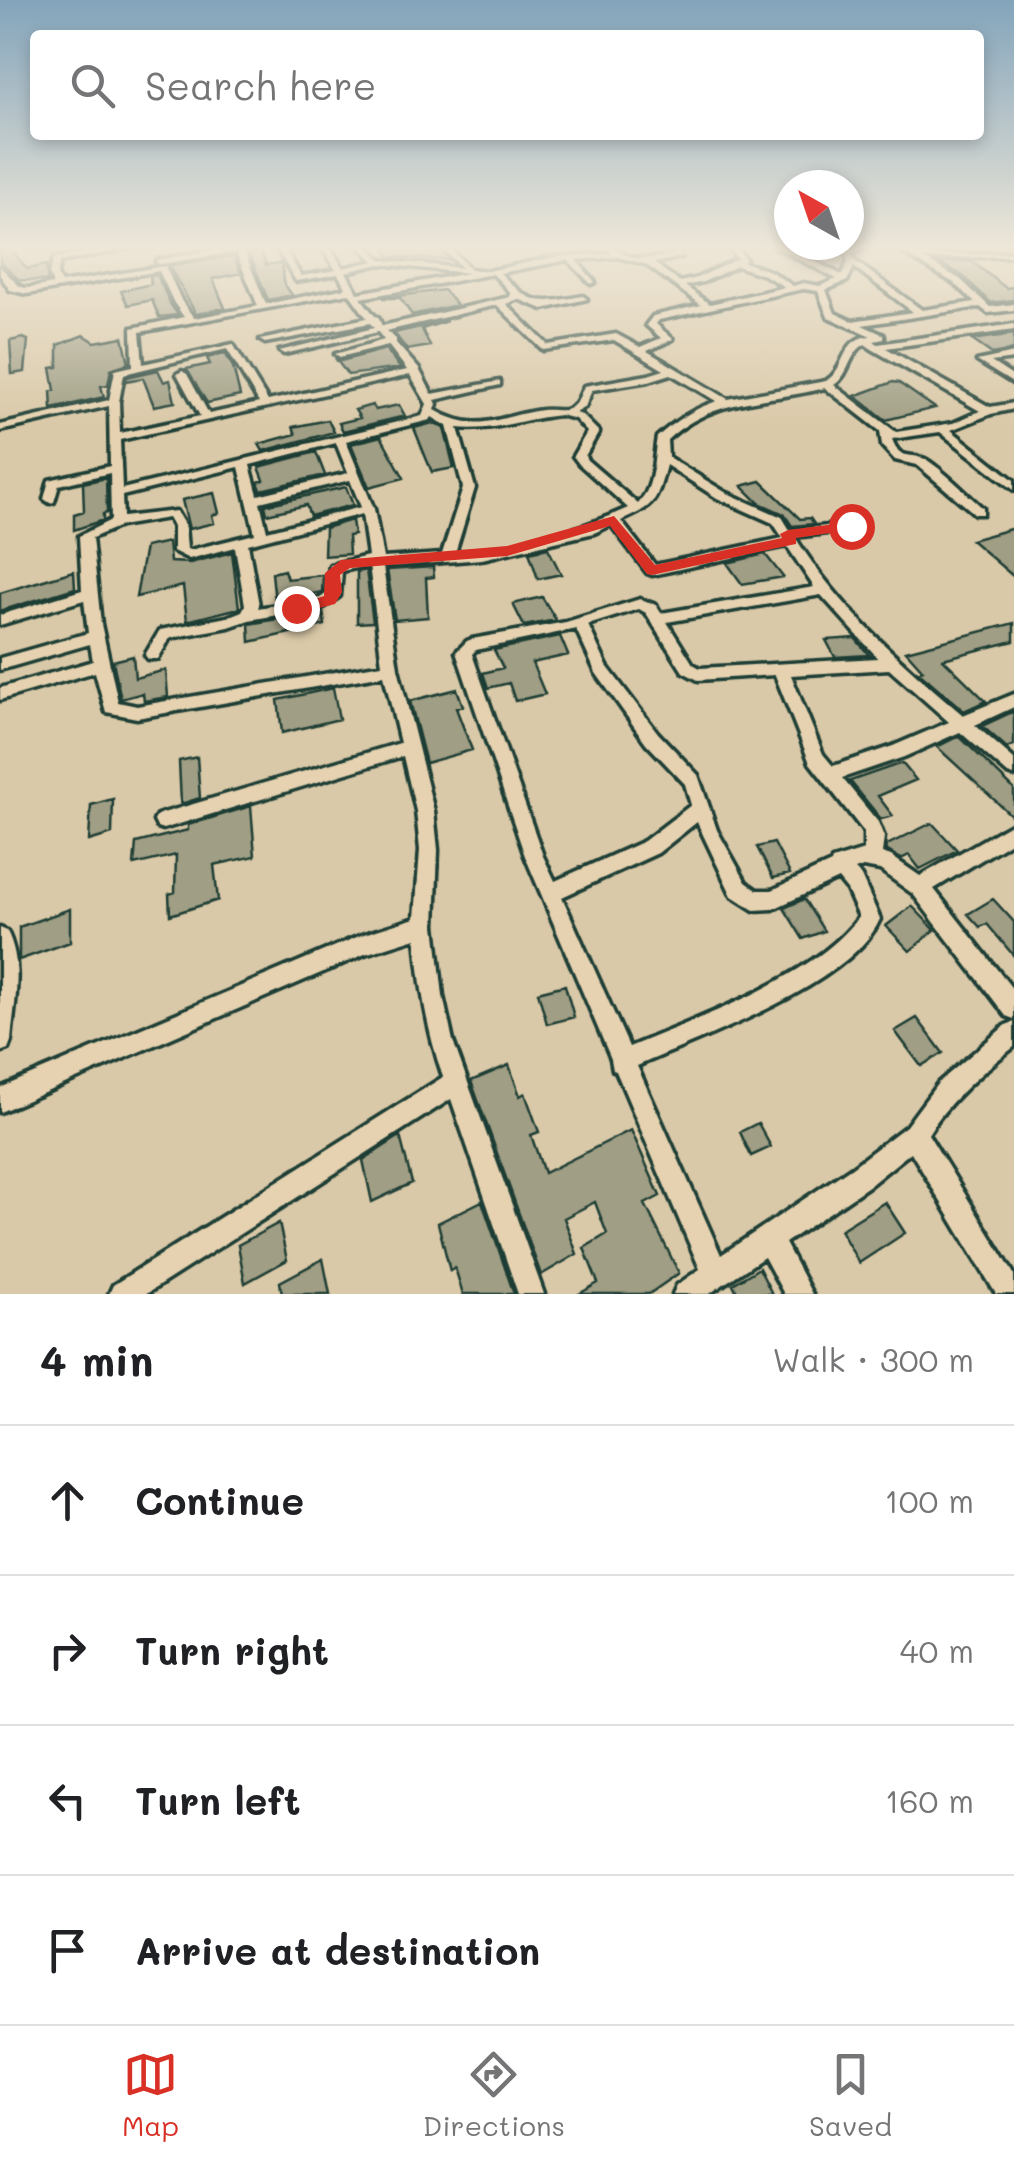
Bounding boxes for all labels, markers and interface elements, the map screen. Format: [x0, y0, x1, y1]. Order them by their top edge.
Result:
search box [30, 30, 984, 140]
icon: search [65, 58, 120, 113]
text: Search here [145, 60, 376, 110]
north arrow [774, 170, 864, 260]
route start [829, 504, 875, 550]
route end [274, 586, 320, 632]
text: 4 min [40, 1332, 153, 1387]
text: Walk · 300 m [773, 1338, 974, 1380]
icon: ahead [40, 1473, 95, 1528]
text: Continue [135, 1475, 304, 1525]
text: 100 m [884, 1479, 974, 1521]
icon: right [40, 1623, 95, 1678]
text: Turn right [135, 1625, 329, 1675]
text: 40 m [900, 1629, 974, 1671]
icon: left [40, 1773, 95, 1828]
text: Turn left [135, 1775, 301, 1825]
text: 160 m [885, 1779, 974, 1821]
icon: arrive [40, 1923, 95, 1978]
text: Arrive at destination [135, 1925, 540, 1975]
tab: Map [122, 2047, 179, 2143]
tab: Directions [423, 2047, 565, 2143]
tab: Saved [809, 2047, 892, 2143]

